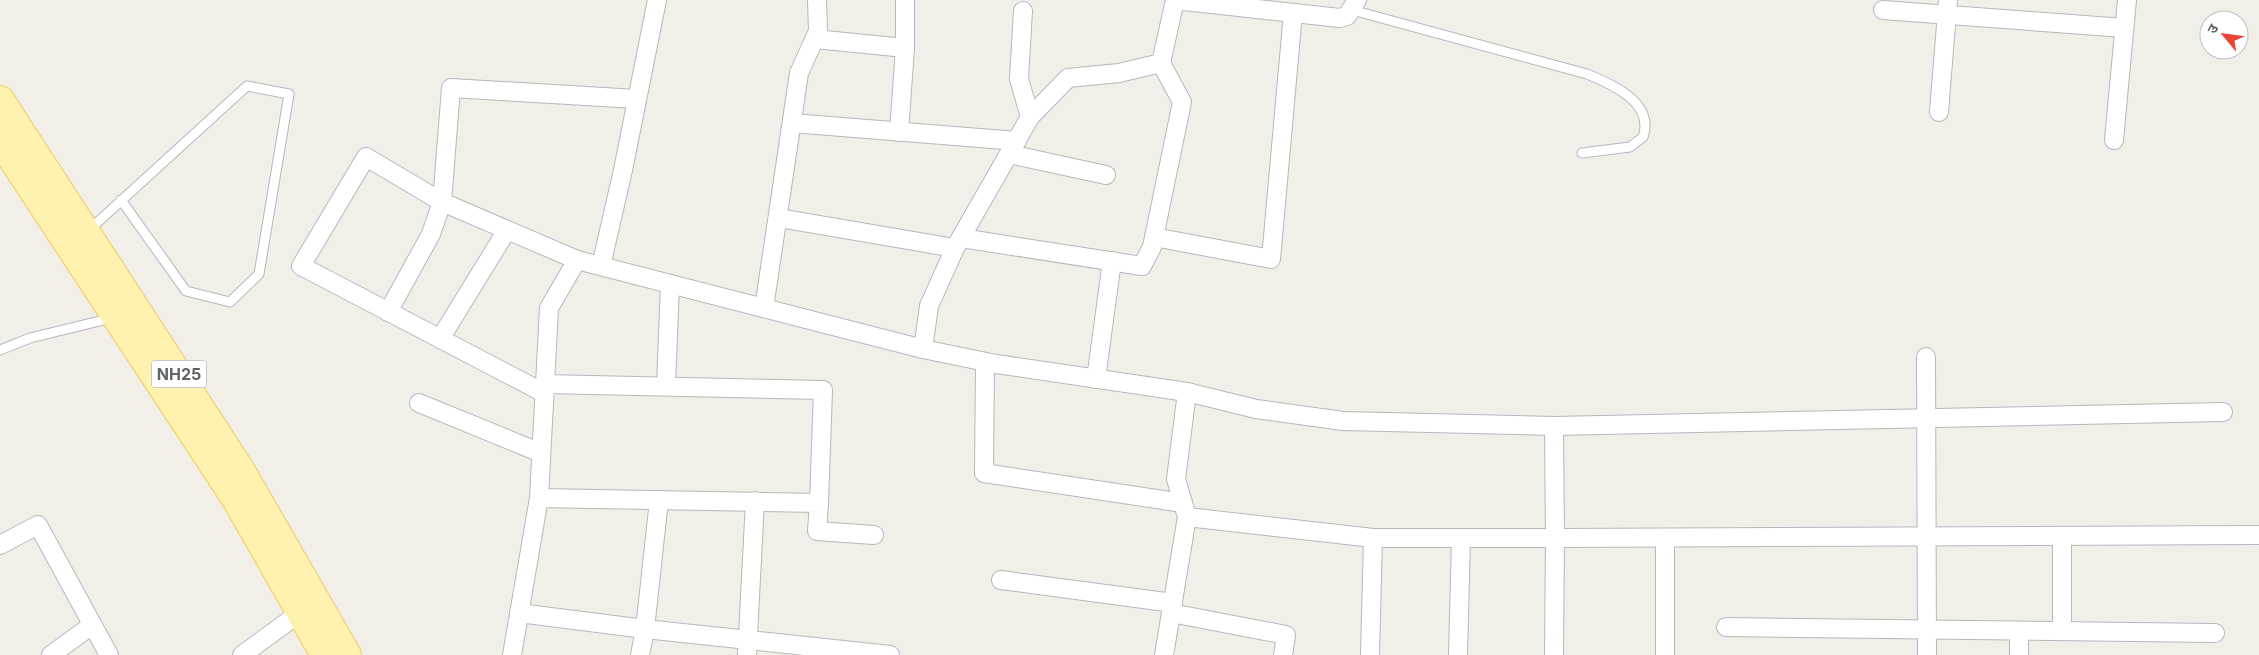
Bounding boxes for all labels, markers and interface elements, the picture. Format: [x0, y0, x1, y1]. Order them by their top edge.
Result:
north arrow [2199, 10, 2249, 60]
text: उ [2203, 20, 2222, 36]
road number: NH25 [152, 360, 206, 388]

